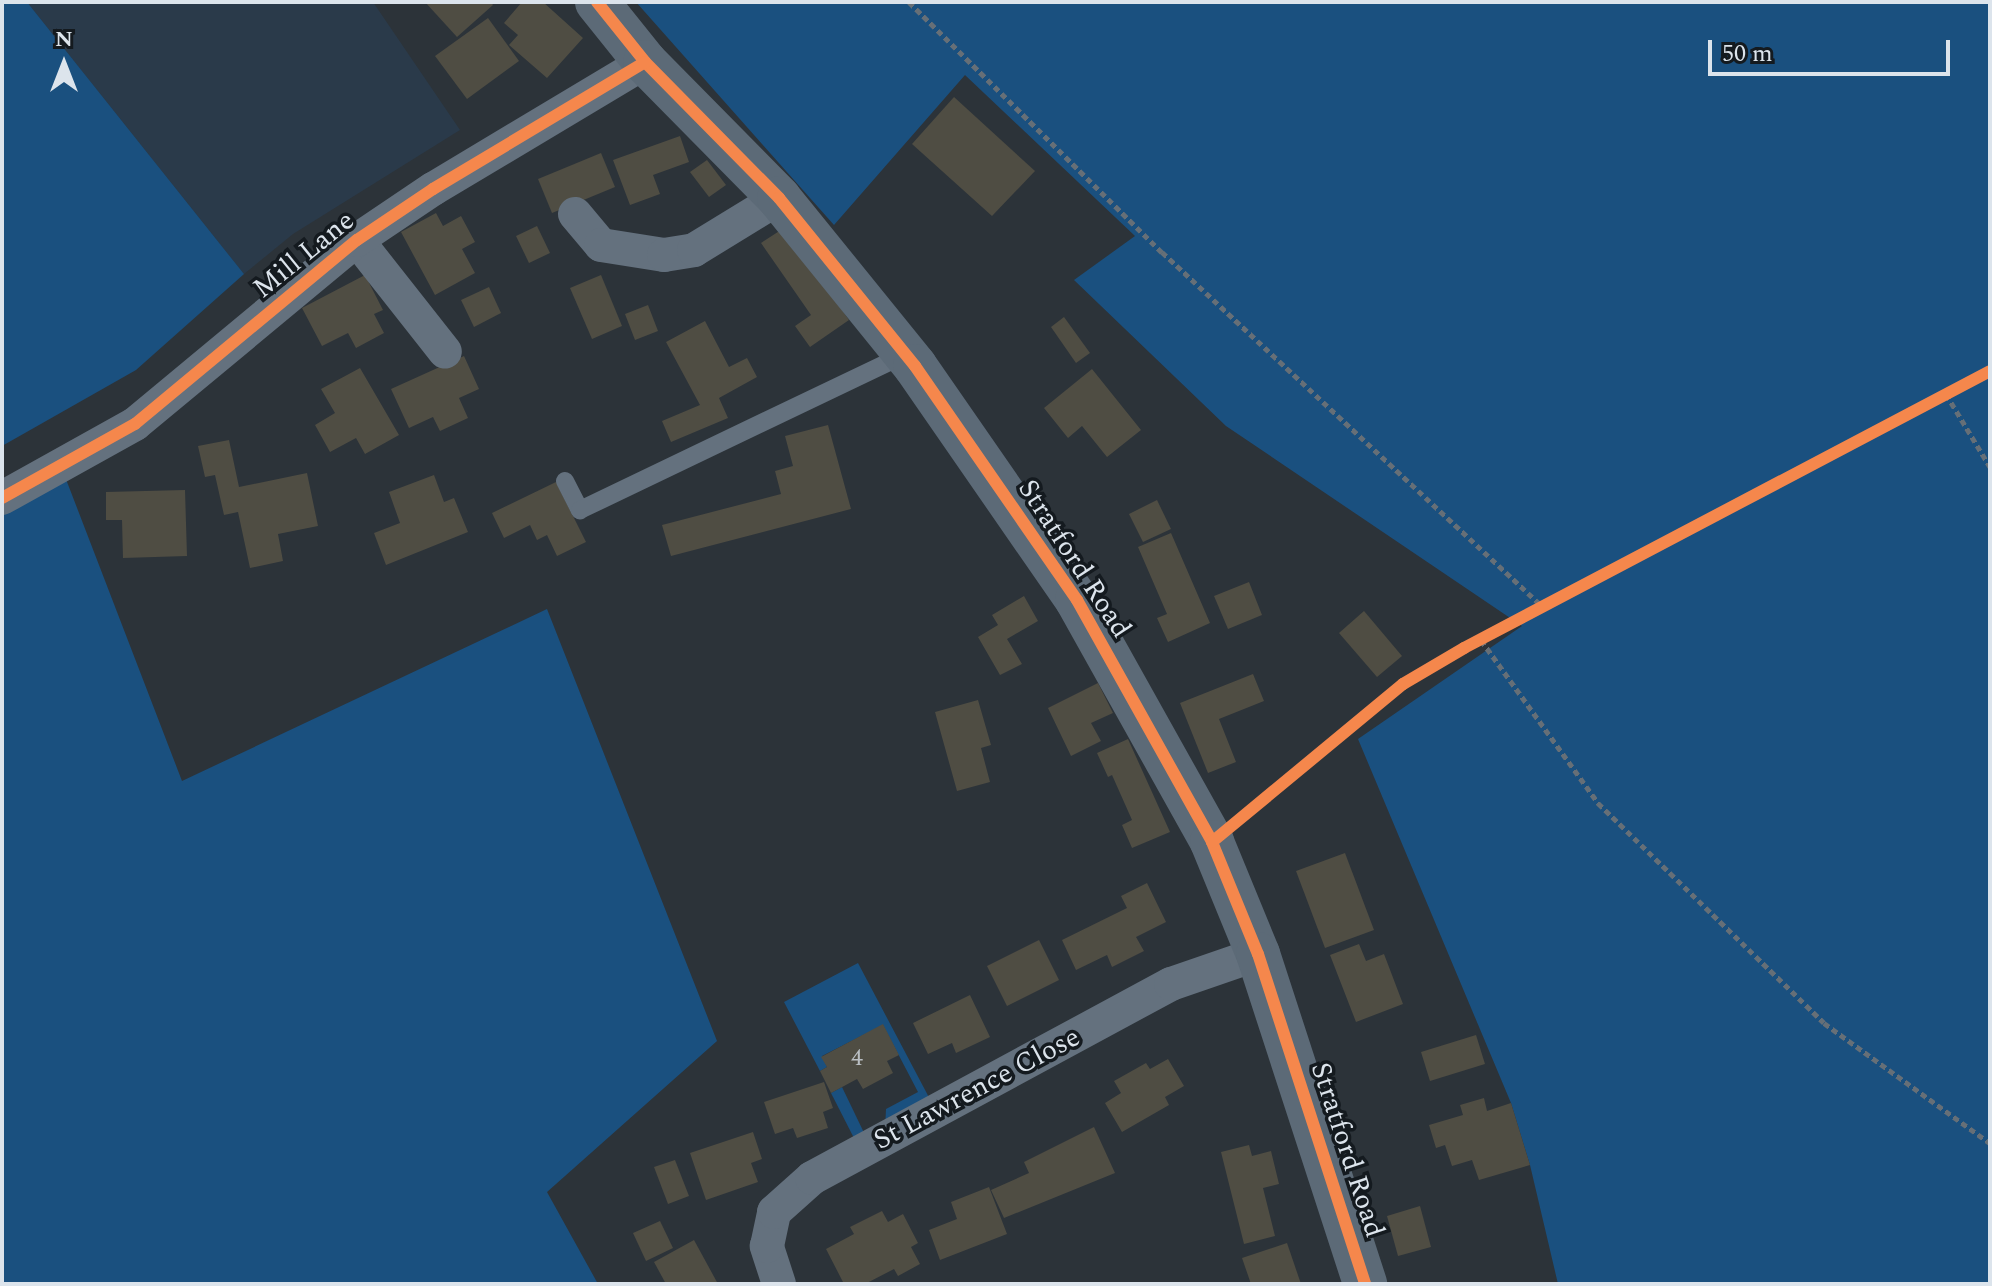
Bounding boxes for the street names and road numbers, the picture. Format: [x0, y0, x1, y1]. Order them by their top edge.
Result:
street label: Mill Lane [247, 204, 361, 306]
street label: Stratford Road [1010, 474, 1138, 644]
street label: St Lawrence Close [868, 1020, 1086, 1158]
street label: Stratford Road [1303, 1058, 1391, 1242]

